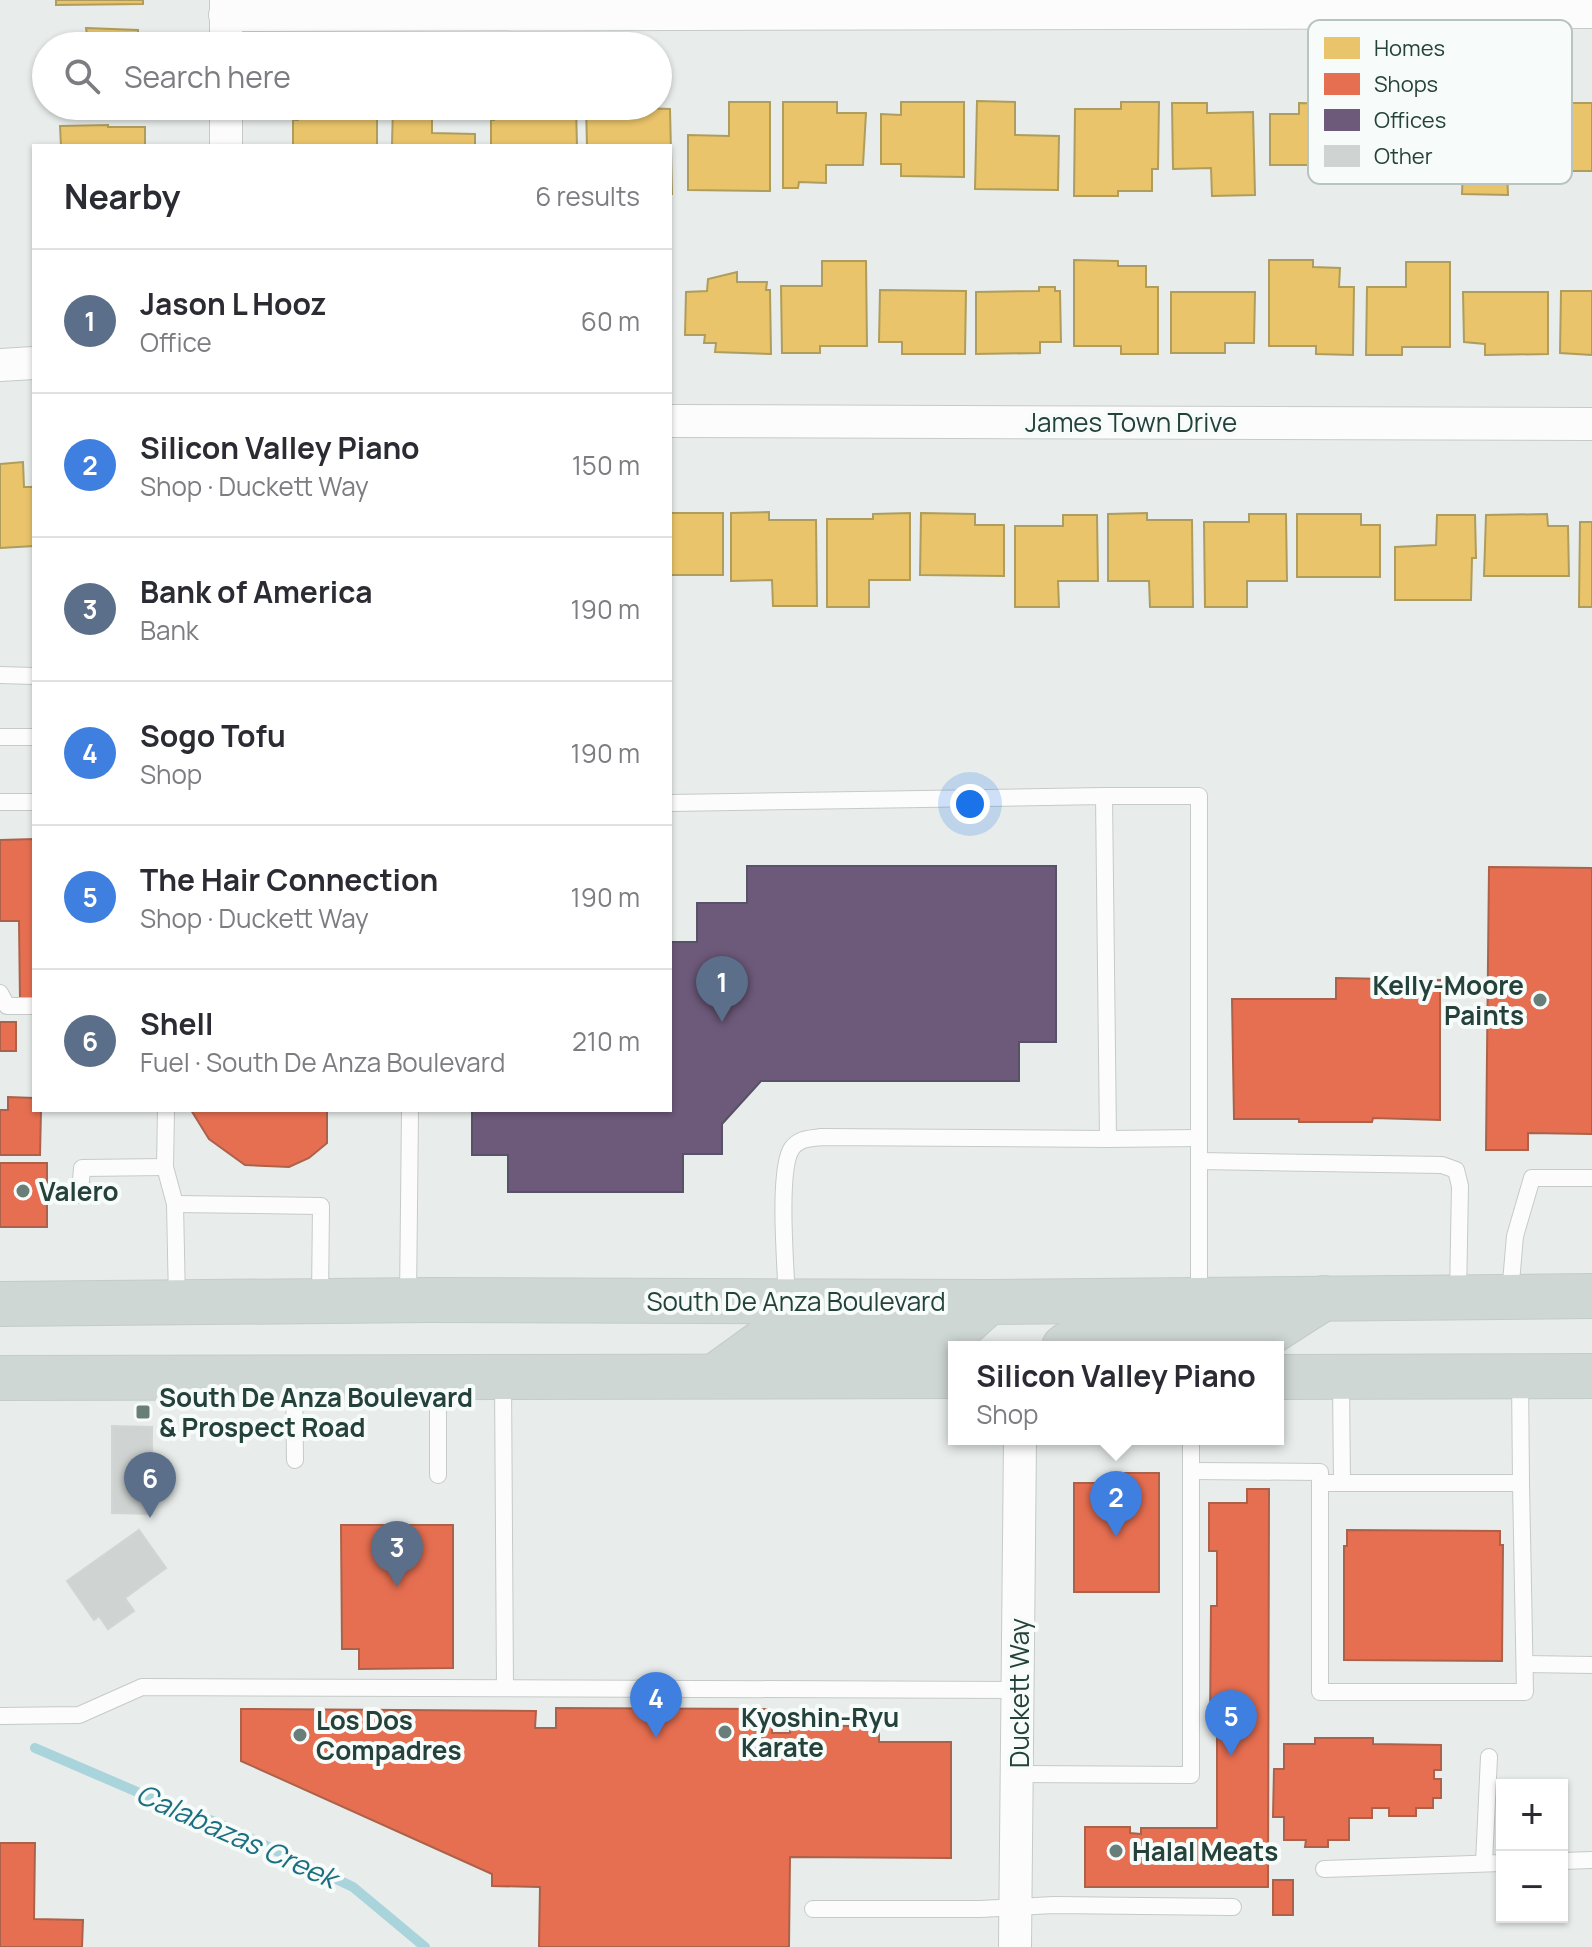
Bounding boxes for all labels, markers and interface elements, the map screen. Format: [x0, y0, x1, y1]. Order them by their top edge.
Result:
legend [1308, 20, 1572, 184]
search box [32, 32, 672, 120]
text: Homes [1374, 33, 1445, 63]
icon: search [60, 54, 104, 98]
text: Search here [124, 56, 291, 97]
text: Shops [1374, 69, 1438, 99]
text: Offices [1374, 105, 1446, 135]
text: Other [1374, 141, 1433, 171]
text: Nearby [64, 173, 180, 219]
text: 6 results [535, 178, 640, 214]
text: Jason L Hooz [140, 283, 326, 324]
text: 1 [84, 303, 96, 339]
text: 60 m [581, 303, 640, 339]
text: Office [140, 324, 212, 360]
street label: James Town Drive [1025, 404, 1237, 440]
text: Silicon Valley Piano [140, 427, 420, 468]
text: 2 [82, 447, 98, 483]
text: 150 m [572, 447, 640, 483]
text: Shop · Duckett Way [140, 468, 369, 504]
text: Bank of America [140, 571, 373, 612]
text: 3 [82, 591, 98, 627]
text: 190 m [571, 591, 640, 627]
text: Bank [140, 612, 199, 648]
text: Sogo Tofu [140, 715, 286, 756]
text: 4 [82, 735, 98, 771]
text: 190 m [571, 735, 640, 771]
text: Shop [140, 756, 202, 792]
your location [950, 784, 990, 824]
text: The Hair Connection [140, 859, 438, 900]
text: 5 [82, 879, 98, 915]
text: 190 m [571, 879, 640, 915]
text: Shop · Duckett Way [140, 900, 369, 936]
pin: 1 [696, 956, 748, 1022]
place label: Kelly-Moore Paints [1372, 967, 1524, 1033]
marker: Kelly-Moore Paints [1531, 991, 1549, 1009]
text: Shell [140, 1003, 213, 1044]
text: 6 [82, 1023, 98, 1059]
text: 210 m [572, 1023, 640, 1059]
text: Fuel · South De Anza Boulevard [140, 1044, 505, 1080]
place label: Valero [39, 1173, 119, 1209]
marker: Valero [14, 1182, 32, 1200]
street label: South De Anza Boulevard [646, 1283, 946, 1319]
popup [948, 1341, 1284, 1445]
text: Silicon Valley Piano [976, 1355, 1256, 1396]
place label: South De Anza Boulevard & Prospect Road [159, 1379, 473, 1445]
text: Shop [976, 1396, 1038, 1432]
marker: South De Anza Boulevard & Prospect Road [134, 1403, 152, 1421]
pin: 6 [124, 1452, 176, 1518]
pin: 2 [1090, 1471, 1142, 1537]
pin: 3 [371, 1521, 423, 1587]
street label: Duckett Way [1001, 1618, 1037, 1768]
pin: 4 [630, 1672, 682, 1738]
pin: 5 [1205, 1690, 1257, 1756]
place label: Kyoshin-Ryu Karate [741, 1699, 899, 1765]
place label: Los Dos Compadres [316, 1702, 462, 1768]
marker: Kyoshin-Ryu Karate [716, 1723, 734, 1741]
marker: Los Dos Compadres [291, 1726, 309, 1744]
water label: Calabazas Creek [131, 1774, 347, 1898]
map controls [1496, 1779, 1568, 1923]
button: + [1496, 1779, 1568, 1851]
place label: Halal Meats [1132, 1833, 1278, 1869]
marker: Halal Meats [1107, 1842, 1125, 1860]
button: − [1496, 1851, 1568, 1923]

